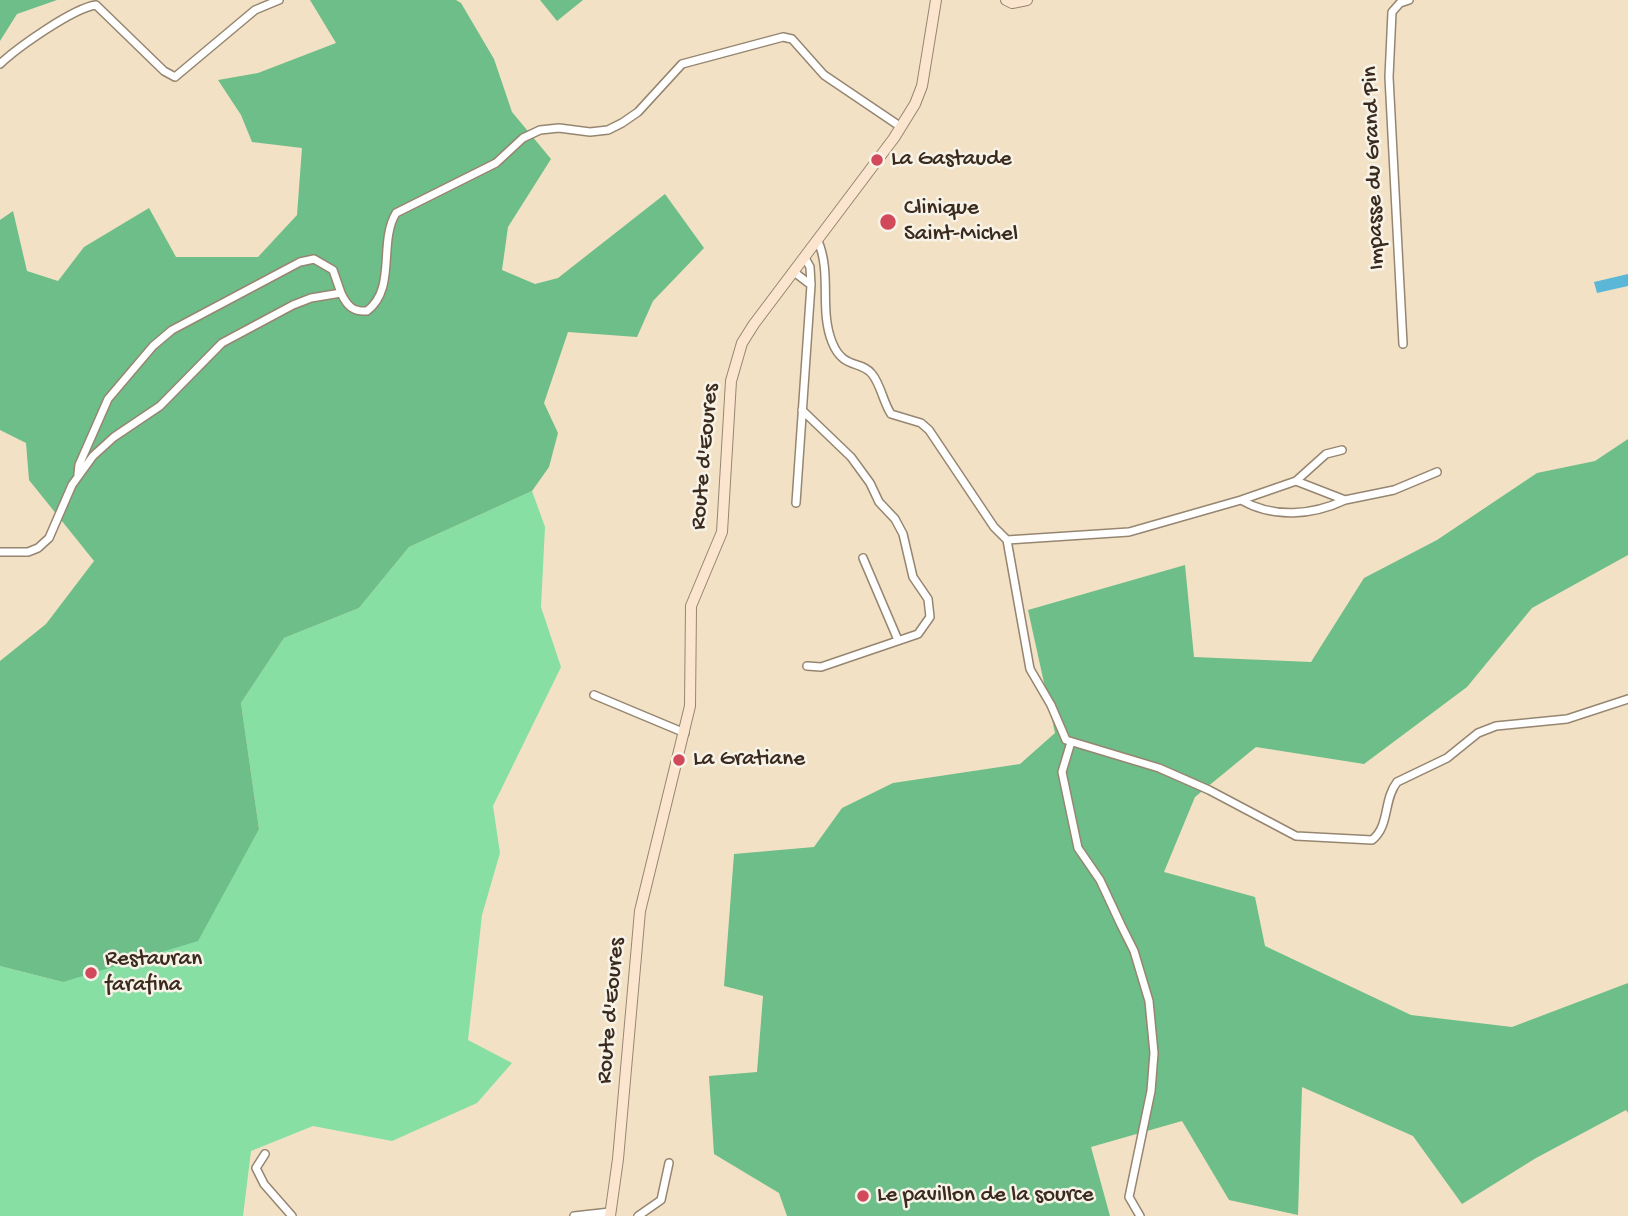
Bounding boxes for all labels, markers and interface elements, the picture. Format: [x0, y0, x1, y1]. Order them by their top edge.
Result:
street label: Impasse du Grand Pin [1358, 66, 1392, 270]
place label: La Gastaude [891, 146, 1012, 174]
marker: La Gastaude [869, 152, 885, 168]
place label: Clinique Saint-Michel [904, 195, 1018, 249]
marker: Clinique Saint-Michel [878, 212, 898, 232]
street label: Route d'Eoures [686, 383, 726, 531]
place label: La Gratiane [693, 746, 805, 774]
marker: La Gratiane [671, 752, 687, 768]
street label: Route d'Eoures [592, 937, 632, 1085]
place label: Restauran farafina [105, 946, 202, 1000]
marker: Restauran farafina [83, 965, 99, 981]
place label: Le pavillon de la source [877, 1182, 1094, 1210]
marker: Le pavillon de la source [855, 1188, 871, 1204]

